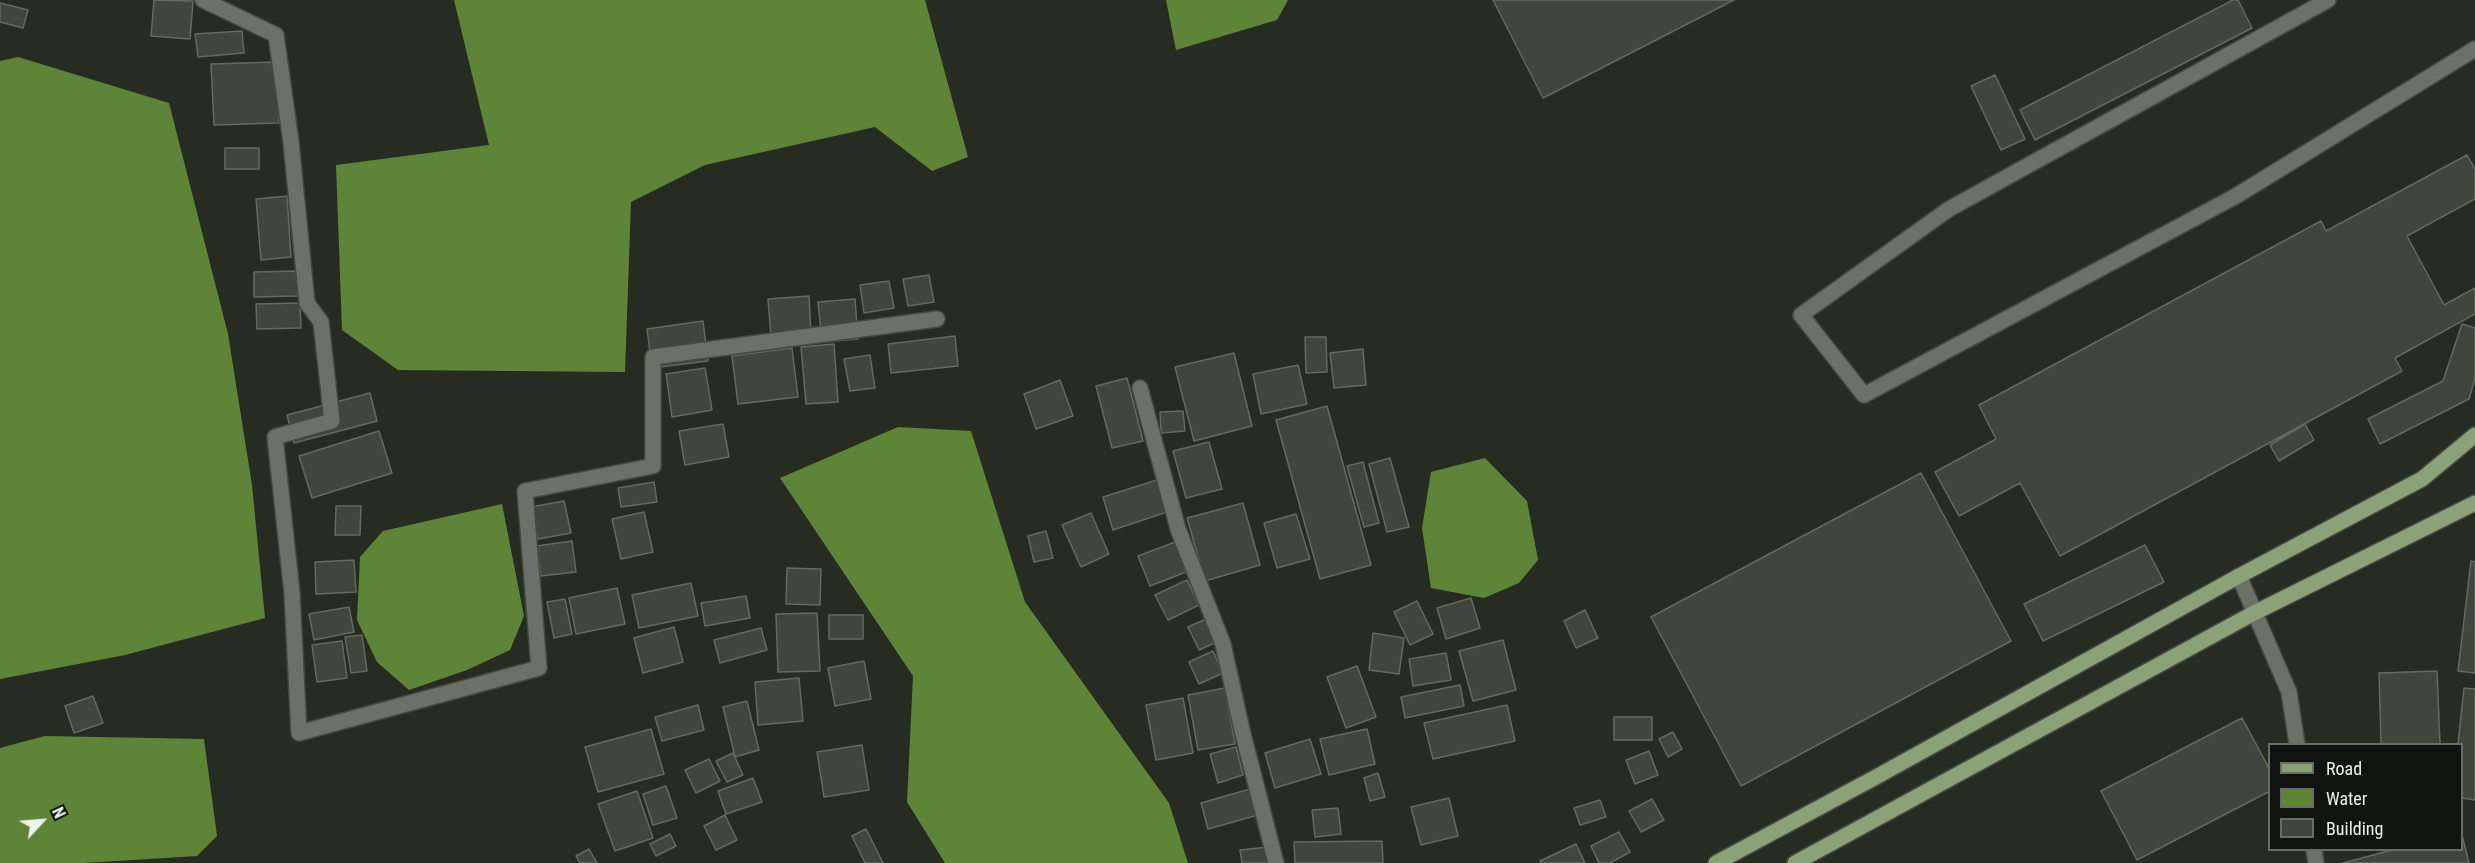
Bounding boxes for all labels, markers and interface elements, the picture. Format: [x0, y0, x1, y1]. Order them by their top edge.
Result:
legend [2268, 743, 2463, 851]
text: Road [2326, 758, 2362, 779]
text: Water [2326, 788, 2367, 809]
north arrow [12, 791, 72, 851]
text: N [48, 804, 69, 821]
text: Building [2326, 818, 2383, 839]

